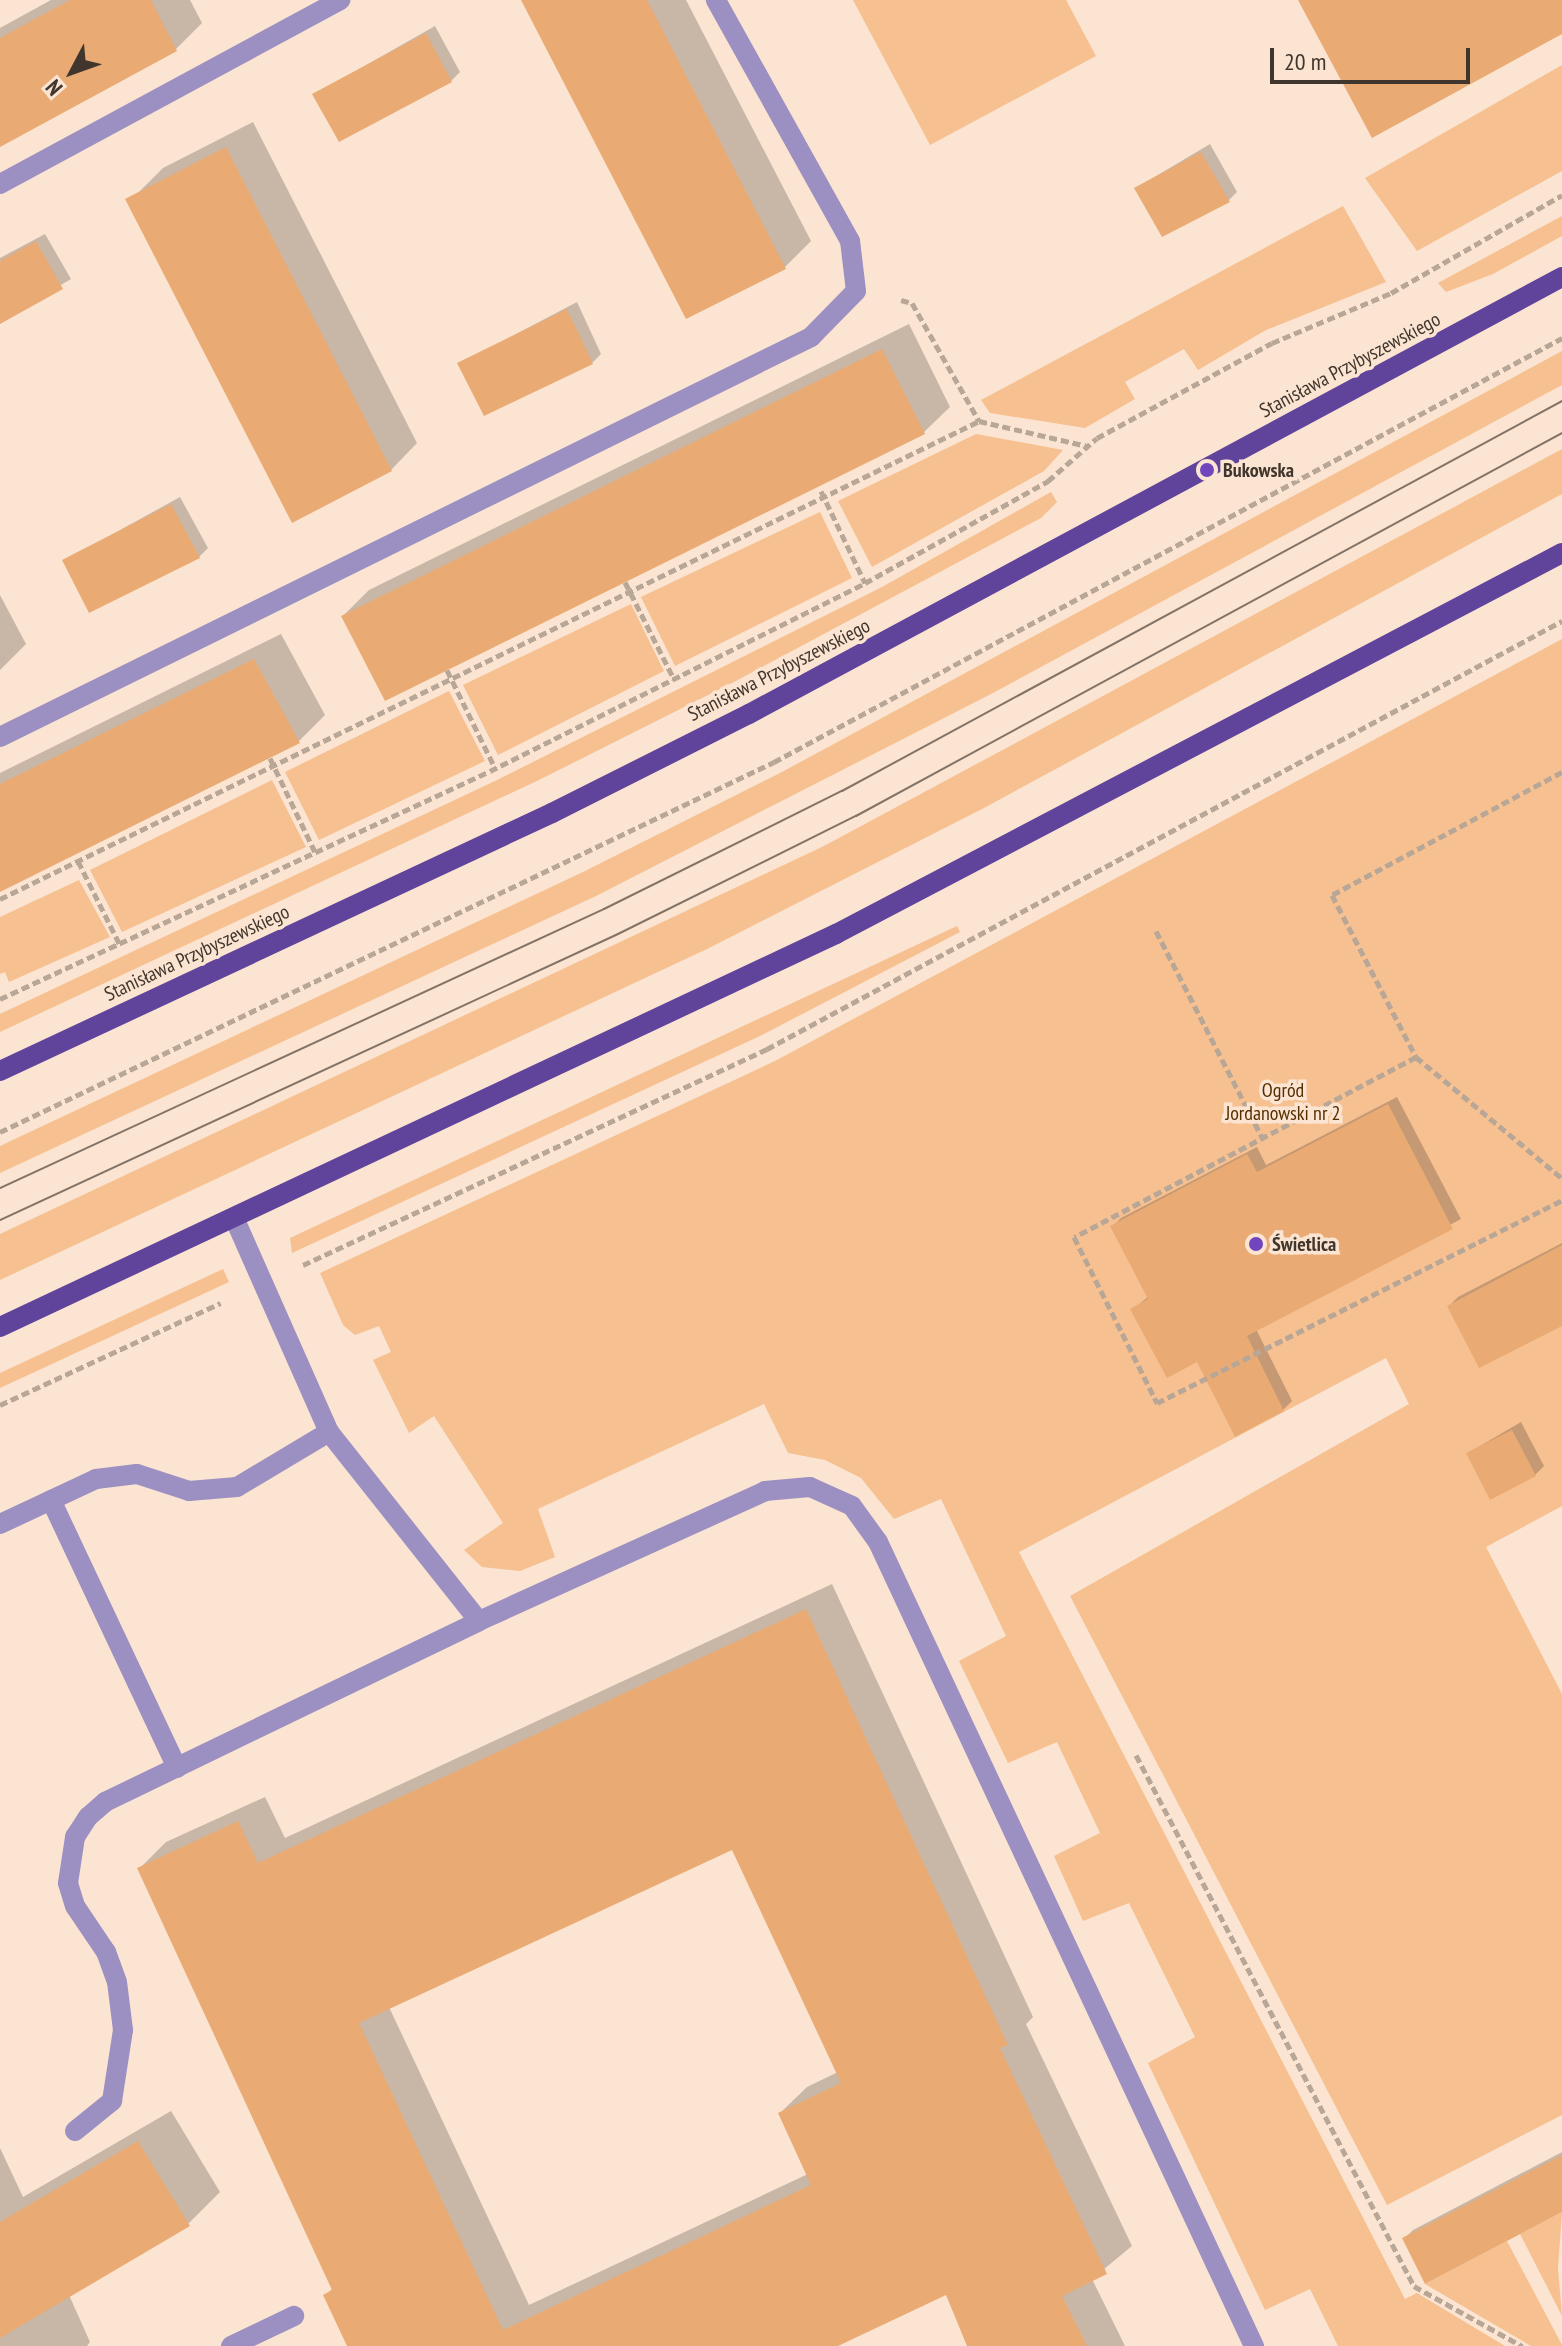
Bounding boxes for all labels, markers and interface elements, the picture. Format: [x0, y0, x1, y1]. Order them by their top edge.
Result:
north arrow [32, 32, 112, 112]
scale bar [1274, 32, 1474, 82]
text: 20 m [1284, 46, 1326, 77]
text: N [39, 74, 68, 101]
street label: Stanisława Przybyszewskiego [1256, 307, 1444, 423]
place label: Bukowska [1223, 458, 1294, 482]
marker: Bukowska [1198, 461, 1216, 479]
street label: Stanisława Przybyszewskiego [684, 614, 874, 726]
street label: Stanisława Przybyszewskiego [101, 900, 293, 1006]
park label: Ogród Jordanowski nr 2 [1225, 1078, 1341, 1125]
place label: Świetlica [1272, 1232, 1336, 1256]
marker: Świetlica [1247, 1235, 1265, 1253]

